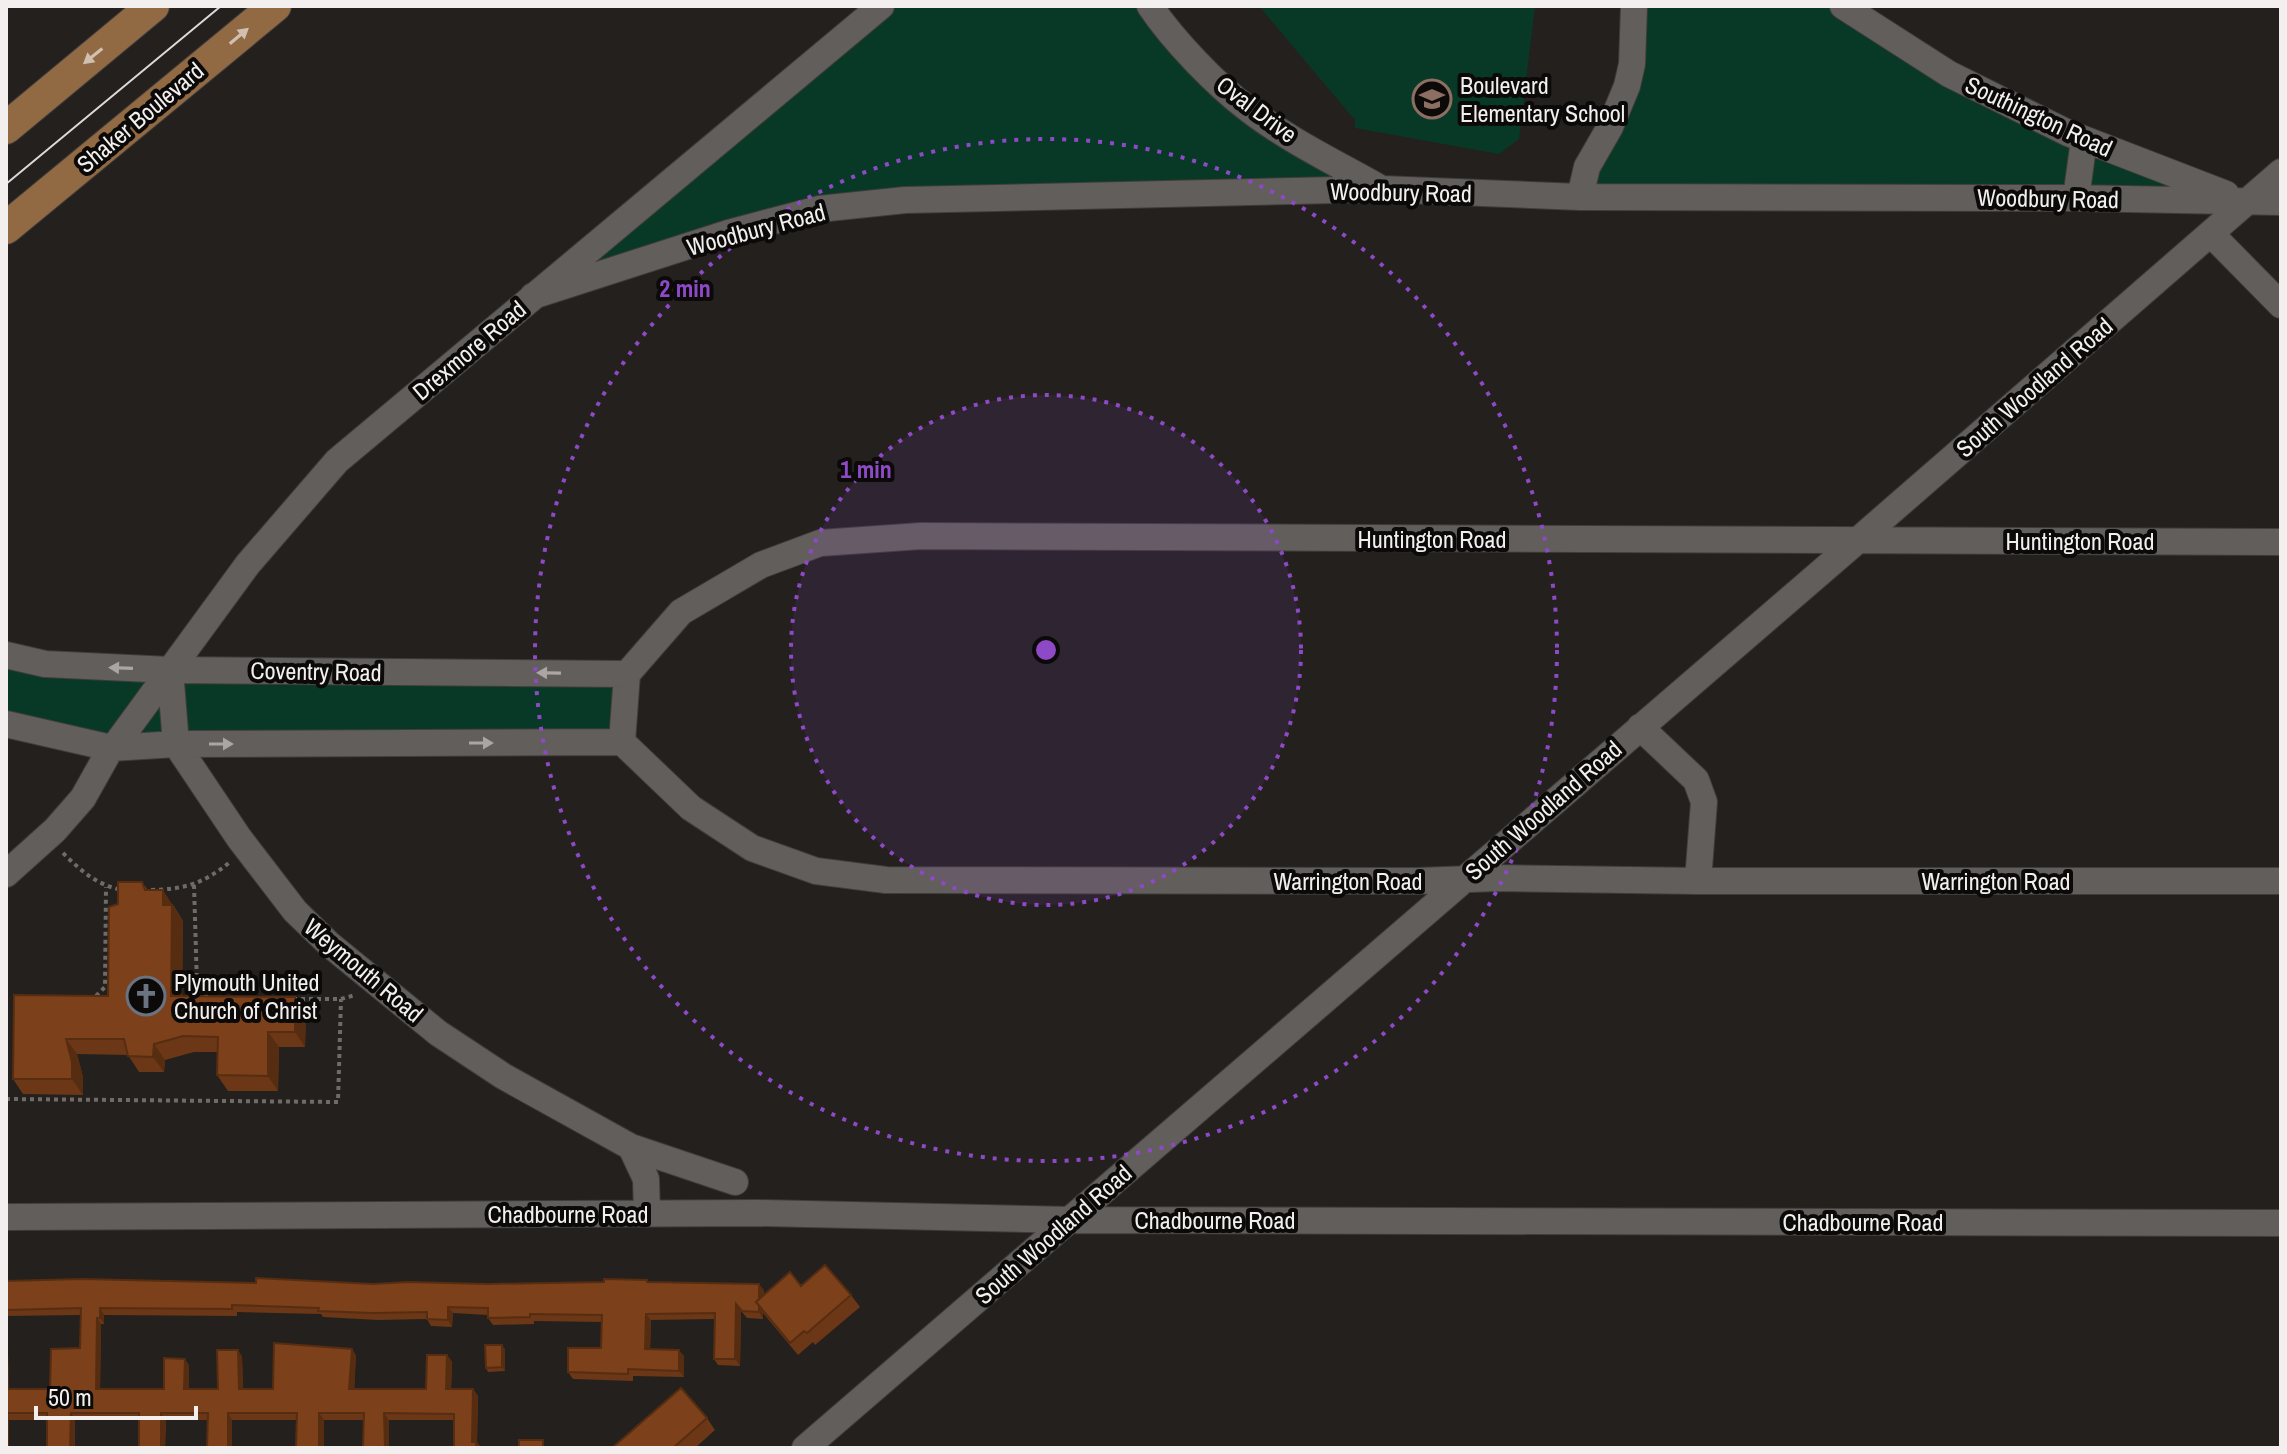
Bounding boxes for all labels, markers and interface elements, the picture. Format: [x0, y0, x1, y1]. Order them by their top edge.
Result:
one-way arrow [229, 28, 249, 45]
one-way arrow [83, 47, 103, 64]
street label: Shaker Boulevard [70, 54, 210, 180]
street label: Oval Drive [1210, 68, 1304, 150]
street label: Southington Road [1960, 68, 2118, 164]
place label: Boulevard Elementary School [1460, 69, 1625, 129]
school or university icon: Boulevard Elementary School [1411, 78, 1453, 120]
street label: Woodbury Road [1330, 175, 1472, 209]
street label: Woodbury Road [1977, 181, 2119, 215]
street label: Woodbury Road [683, 195, 829, 263]
text: 2 min [659, 272, 711, 304]
street label: Drexmore Road [406, 293, 532, 407]
street label: South Woodland Road [1949, 310, 2119, 464]
text: 1 min [840, 453, 892, 485]
street label: Huntington Road [1358, 523, 1506, 555]
street label: Huntington Road [2006, 525, 2154, 557]
centre of rings [1032, 636, 1060, 664]
street label: Coventry Road [250, 654, 382, 688]
one-way arrow [108, 661, 133, 674]
one-way arrow [536, 667, 561, 679]
street label: South Woodland Road [1458, 733, 1628, 887]
one-way arrow [469, 737, 494, 749]
one-way arrow [209, 738, 234, 750]
street label: Warrington Road [1273, 865, 1423, 897]
street label: Warrington Road [1921, 865, 2071, 897]
street label: Weymouth Road [298, 911, 430, 1029]
place label: Plymouth United Church of Christ [174, 966, 320, 1026]
church icon: Plymouth United Church of Christ [125, 975, 167, 1017]
street label: South Woodland Road [968, 1157, 1138, 1311]
street label: Chadbourne Road [488, 1198, 648, 1230]
street label: Chadbourne Road [1135, 1204, 1295, 1236]
street label: Chadbourne Road [1783, 1206, 1943, 1238]
scale bar [36, 1370, 196, 1420]
text: 50 m [48, 1381, 92, 1413]

